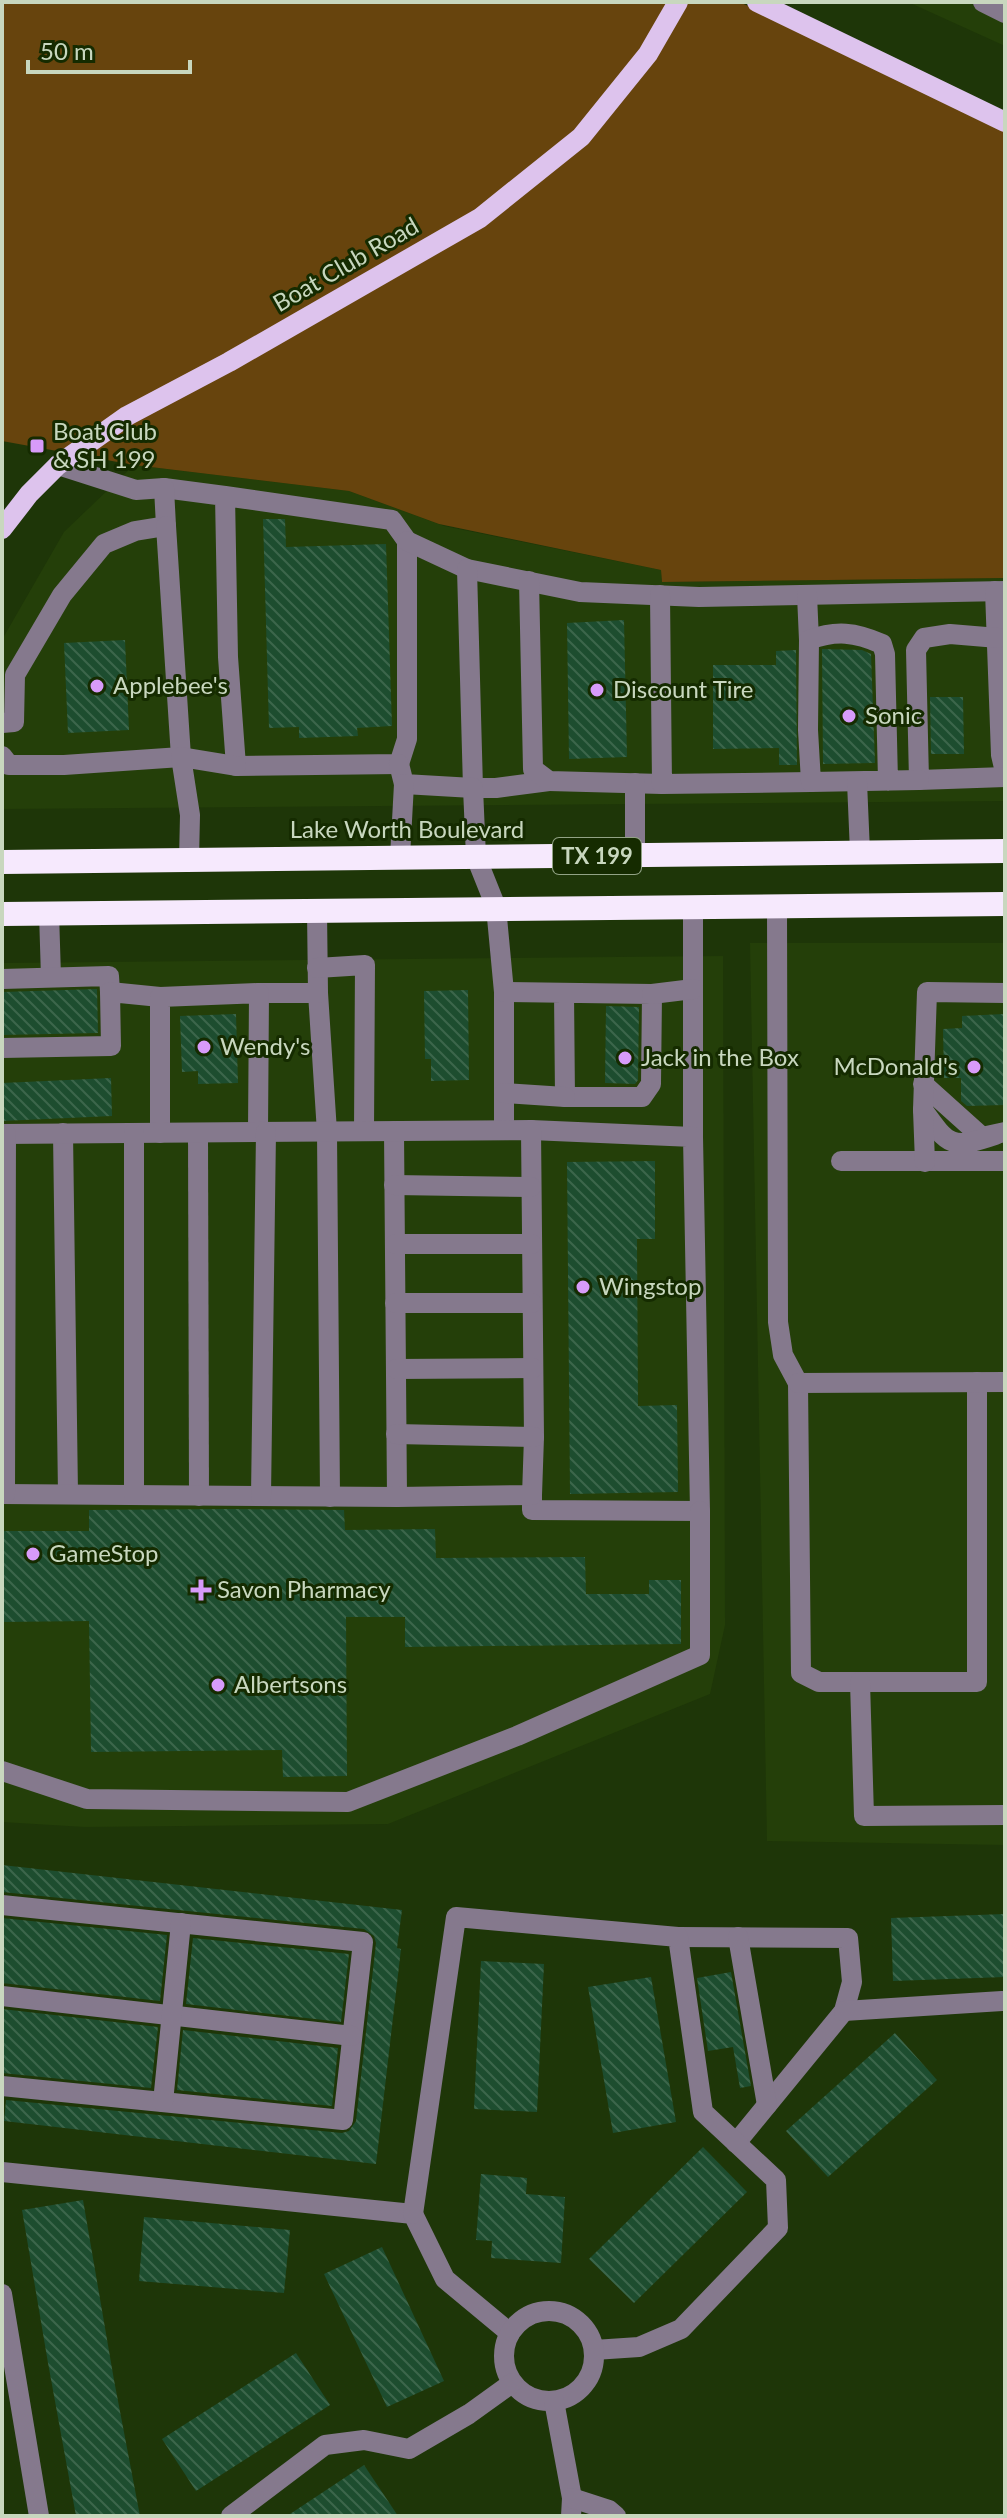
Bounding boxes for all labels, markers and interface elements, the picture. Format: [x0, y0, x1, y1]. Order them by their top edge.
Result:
scale bar [28, 24, 190, 74]
text: 50 m [40, 36, 94, 65]
street label: Boat Club Road [267, 210, 423, 317]
place label: Boat Club & SH 199 [53, 416, 157, 473]
marker: Boat Club & SH 199 [28, 437, 46, 455]
place label: Applebee's [113, 670, 228, 699]
place label: Discount Tire [613, 674, 753, 703]
marker: Applebee's [88, 677, 106, 695]
marker: Discount Tire [588, 681, 606, 699]
place label: Sonic [865, 700, 922, 729]
marker: Sonic [840, 707, 858, 725]
street label: Lake Worth Boulevard [290, 814, 524, 843]
road number: TX 199 [553, 838, 641, 874]
place label: Wendy's [220, 1031, 310, 1060]
marker: Wendy's [195, 1038, 213, 1056]
place label: Jack in the Box [641, 1042, 799, 1071]
marker: Jack in the Box [616, 1049, 634, 1067]
place label: McDonald's [834, 1051, 958, 1080]
marker: McDonald's [965, 1058, 983, 1076]
place label: Wingstop [599, 1271, 701, 1300]
marker: Wingstop [574, 1278, 592, 1296]
place label: GameStop [49, 1538, 159, 1567]
marker: GameStop [24, 1545, 42, 1563]
place label: Savon Pharmacy [217, 1574, 391, 1603]
marker: Savon Pharmacy [192, 1581, 210, 1599]
place label: Albertsons [234, 1669, 347, 1698]
marker: Albertsons [209, 1676, 227, 1694]

